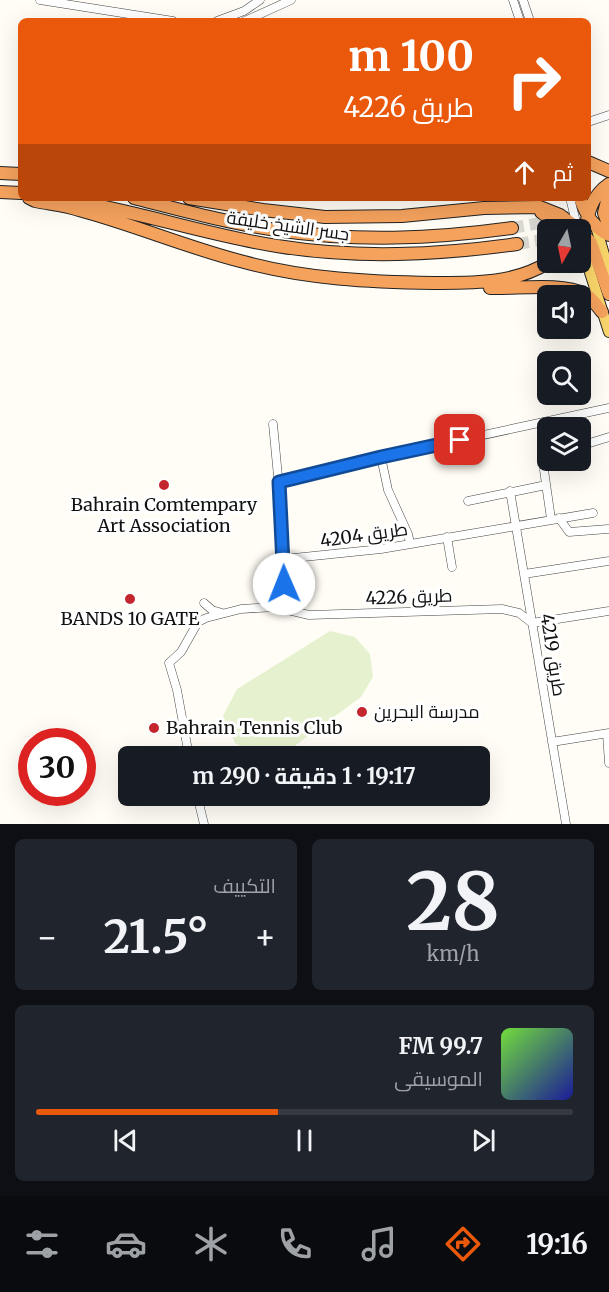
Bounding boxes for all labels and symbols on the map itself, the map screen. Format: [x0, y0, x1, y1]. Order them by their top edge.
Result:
street label: جسر الشيخ خليفة [225, 206, 351, 246]
north arrow [537, 219, 591, 273]
pin [434, 414, 485, 465]
marker: Bahrain Comtempary Art Association [157, 478, 171, 492]
place label: Bahrain Comtempary Art Association [71, 493, 258, 537]
street label: طريق 4204 [319, 517, 409, 553]
position arrow [252, 552, 316, 616]
street label: طريق 4226 [365, 583, 453, 611]
marker: BANDS 10 GATE [123, 592, 137, 606]
place label: BANDS 10 GATE [61, 607, 200, 630]
street label: طريق 4219 [535, 612, 571, 698]
place label: مدرسة البحرين [374, 700, 480, 723]
marker: مدرسة البحرين [355, 705, 369, 719]
place label: Bahrain Tennis Club [166, 716, 343, 739]
marker: Bahrain Tennis Club [147, 721, 161, 735]
speed limit sign: 30 [18, 728, 96, 806]

